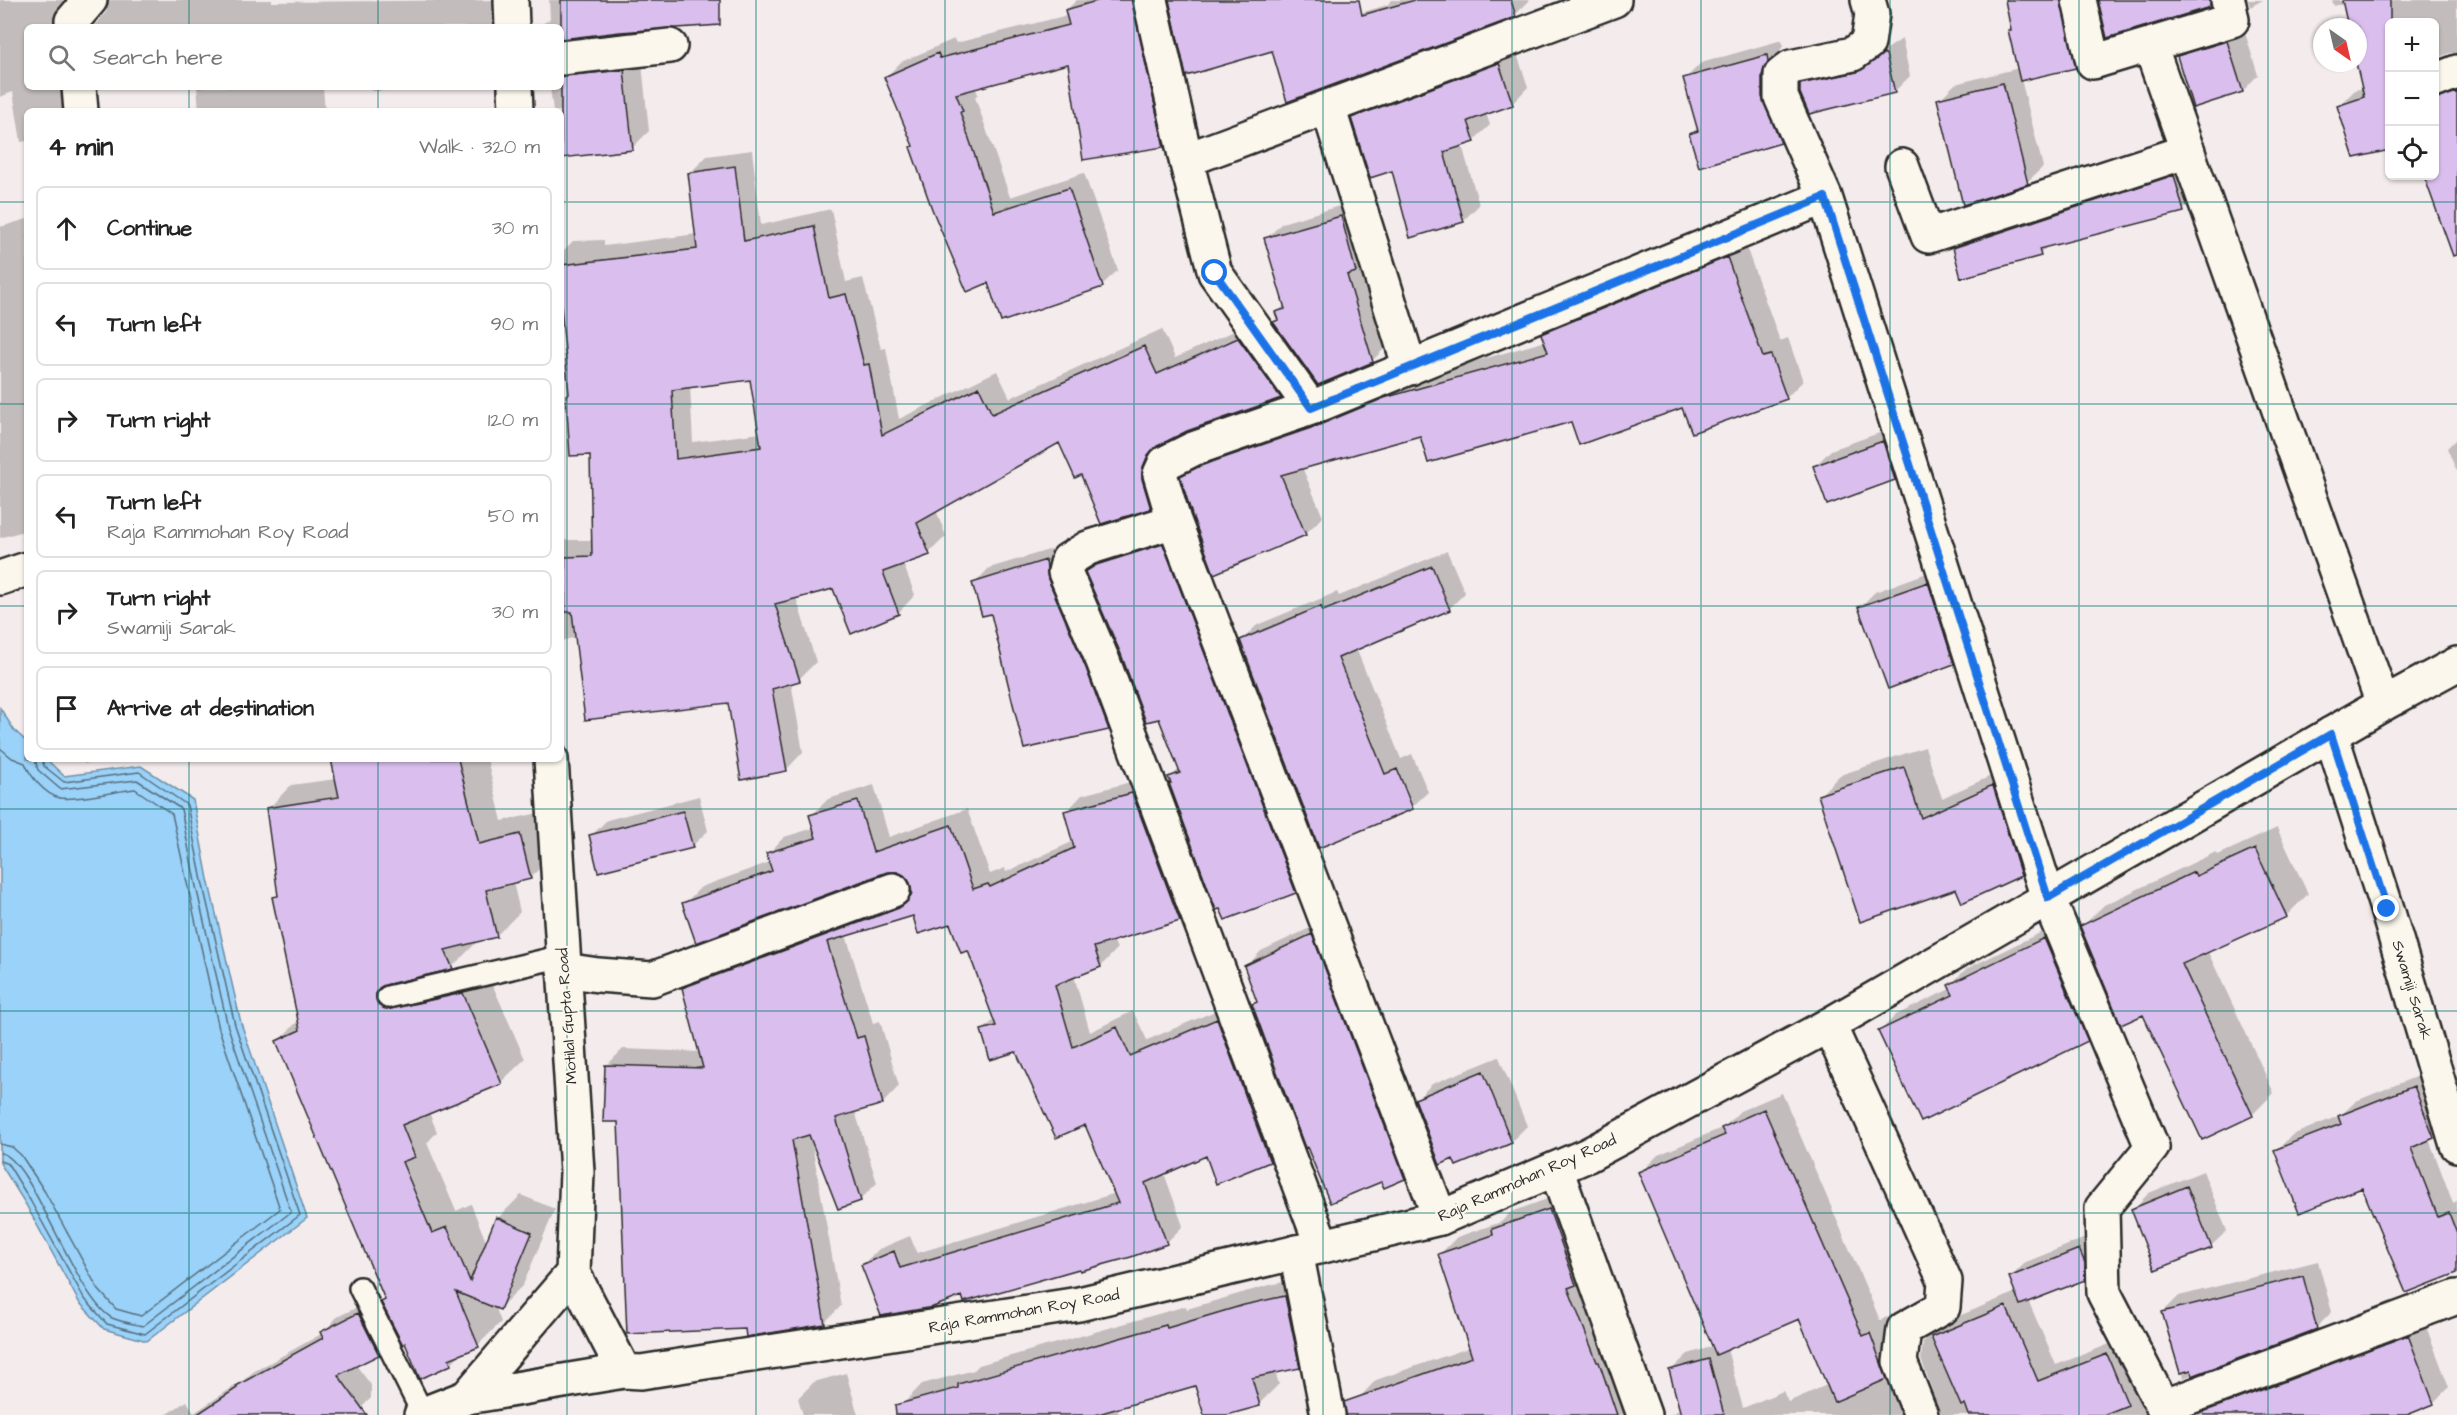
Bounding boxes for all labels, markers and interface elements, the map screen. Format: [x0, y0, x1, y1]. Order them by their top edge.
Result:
north arrow [2313, 18, 2367, 72]
map controls [2385, 18, 2439, 180]
button: + [2385, 18, 2439, 72]
search box [24, 24, 564, 90]
icon: search [45, 41, 78, 74]
text: Search here [93, 42, 223, 73]
button: − [2385, 72, 2439, 126]
button: locate [2385, 126, 2439, 180]
text: 4 min [48, 129, 113, 165]
text: Walk · 320 m [419, 133, 540, 161]
icon: ahead [50, 212, 83, 245]
text: Continue [107, 213, 192, 244]
text: 30 m [492, 214, 538, 242]
route start [1201, 259, 1227, 285]
icon: left [50, 308, 83, 341]
text: Turn left [107, 309, 201, 340]
text: 90 m [490, 310, 538, 338]
icon: right [50, 404, 83, 437]
text: Turn right [107, 405, 210, 436]
text: 120 m [488, 406, 538, 434]
text: Turn left [107, 487, 201, 518]
icon: left [50, 500, 83, 533]
text: 50 m [488, 502, 538, 530]
text: Raja Rammohan Roy Road [107, 518, 349, 546]
text: Turn right [107, 583, 210, 614]
icon: right [50, 596, 83, 629]
text: 30 m [492, 598, 538, 626]
text: Swamiji Sarak [107, 614, 236, 642]
icon: arrive [50, 692, 83, 725]
text: Arrive at destination [107, 693, 314, 724]
route end [2373, 895, 2399, 921]
street label: Swamiji Sarak [2386, 937, 2438, 1043]
street label: Motilal Gupta Road [551, 947, 583, 1085]
street label: Raja Rammohan Roy Road [1434, 1129, 1620, 1228]
street label: Raja Rammohan Roy Road [927, 1283, 1121, 1340]

